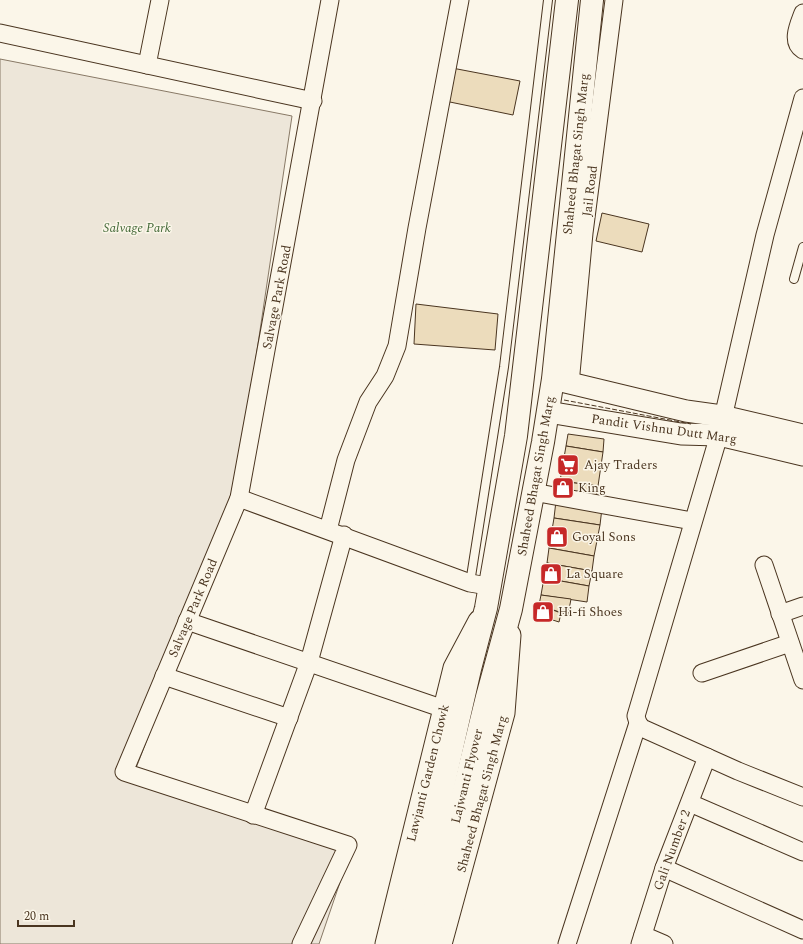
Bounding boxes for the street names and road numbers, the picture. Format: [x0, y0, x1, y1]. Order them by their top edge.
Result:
street label: Shaheed Bhagat Singh Marg [558, 72, 594, 236]
street label: Jail Road [577, 164, 603, 218]
street label: Salvage Park Road [257, 243, 297, 351]
street label: Shaheed Bhagat Singh Marg [512, 394, 560, 558]
street label: Pandit Vishnu Dutt Marg [590, 409, 738, 449]
street label: Salvage Park Road [163, 555, 223, 661]
street label: Lawjanti Garden Chowk [401, 702, 455, 844]
street label: Shaheed Bhagat Singh Marg [451, 713, 513, 875]
street label: Lajwanti Flyover [446, 727, 488, 825]
street label: Gali Number 2 [648, 807, 696, 893]

